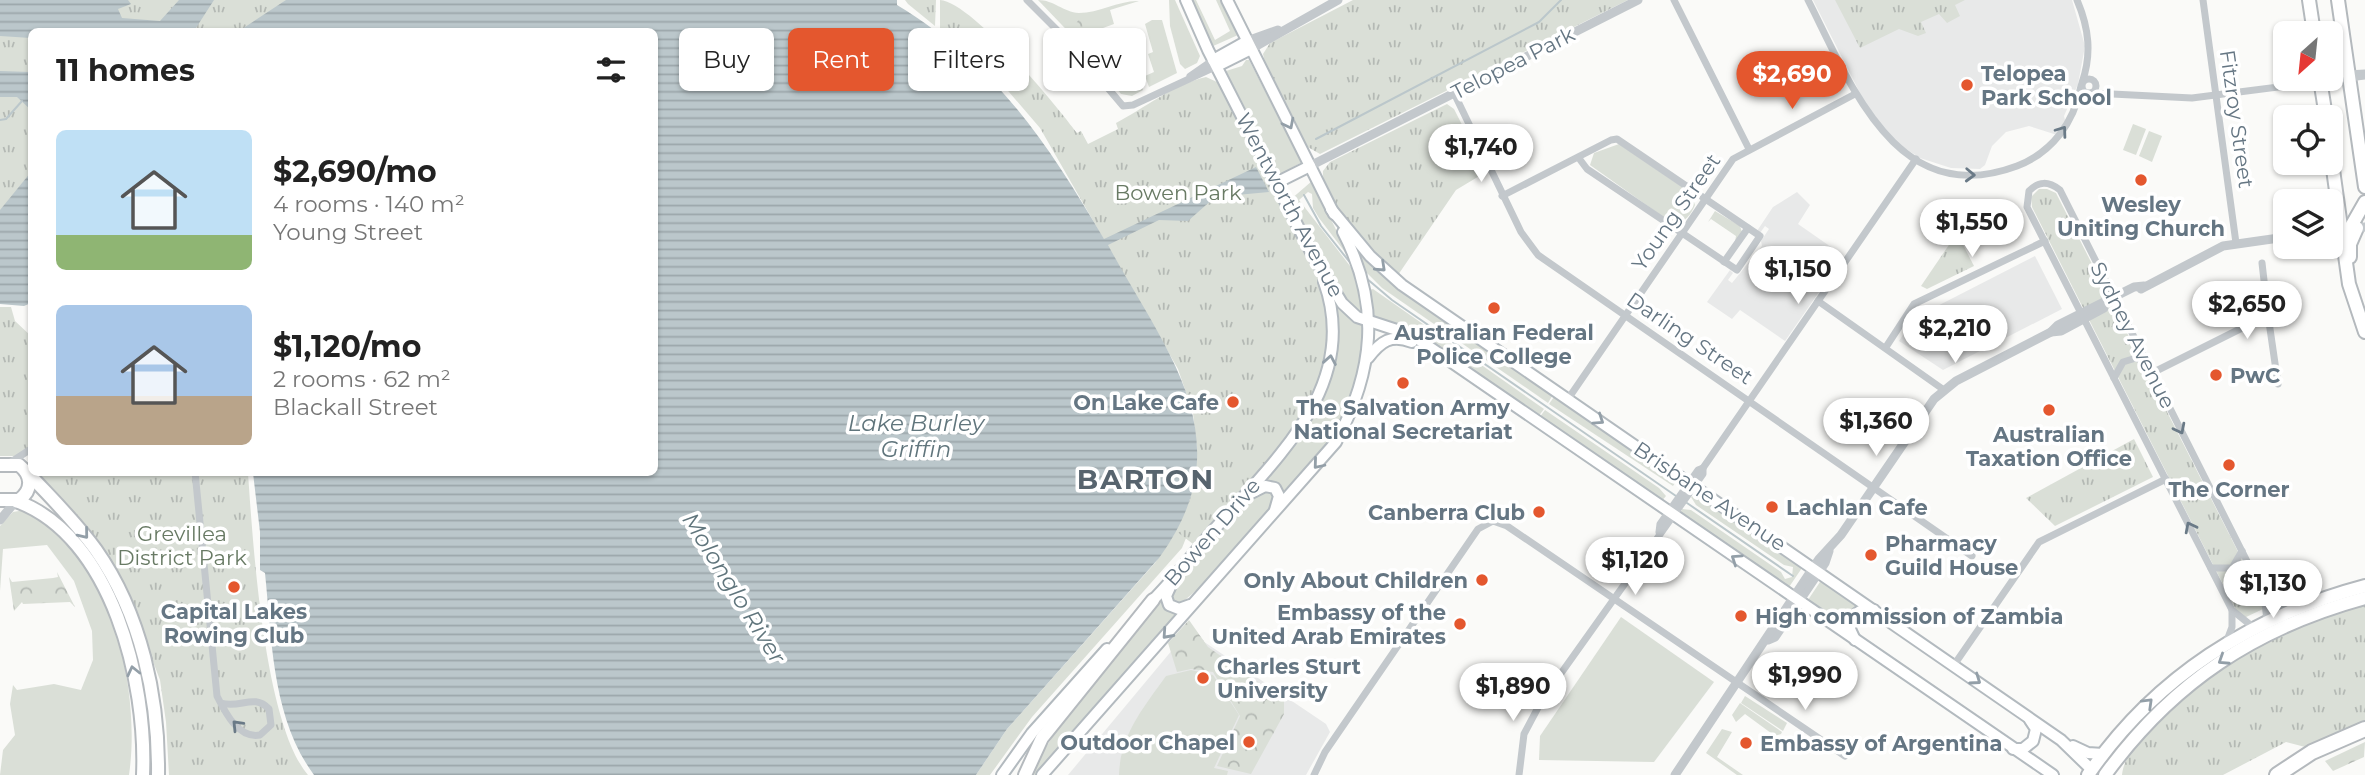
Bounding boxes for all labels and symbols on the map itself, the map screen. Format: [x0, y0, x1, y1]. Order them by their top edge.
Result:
street label: Telopea Park [1447, 21, 1579, 105]
north arrow [2273, 21, 2343, 91]
street label: Fitzroy Street [2215, 48, 2259, 190]
pin: $2,690 [1735, 52, 1849, 111]
place label: Telopea Park School [1981, 61, 2112, 110]
marker: Telopea Park School [1959, 77, 1975, 93]
street label: Wentworth Avenue [1231, 109, 1349, 301]
one-way arrow [1281, 117, 1294, 129]
pin: $1,740 [1424, 124, 1538, 184]
one-way arrow [2054, 126, 2066, 138]
street label: Young Street [1626, 149, 1726, 275]
one-way arrow [1965, 168, 1976, 183]
marker: Wesley Uniting Church [2133, 172, 2149, 188]
park label: Bowen Park [1114, 180, 1242, 205]
place label: Wesley Uniting Church [2057, 192, 2225, 241]
pin: $1,550 [1915, 200, 2029, 259]
pin: $1,150 [1741, 246, 1855, 306]
one-way arrow [1373, 258, 1386, 271]
street label: Sydney Avenue [2085, 258, 2181, 412]
pin: $2,650 [2190, 282, 2304, 341]
street label: Darling Street [1622, 287, 1758, 389]
marker: Australian Federal Police College [1486, 300, 1502, 316]
pin: $2,210 [1898, 306, 2012, 365]
place label: Australian Federal Police College [1393, 320, 1594, 369]
one-way arrow [1322, 354, 1337, 366]
place label: PwC [2230, 363, 2280, 388]
marker: PwC [2208, 367, 2224, 383]
marker: The Salvation Army National Secretariat [1395, 375, 1411, 391]
place label: On Lake Cafe [1073, 390, 1219, 415]
marker: On Lake Cafe [1225, 394, 1241, 410]
place label: The Salvation Army National Secretariat [1293, 395, 1513, 444]
pin: $1,360 [1819, 398, 1933, 458]
marker: Australian Taxation Office [2041, 402, 2057, 418]
water label: Lake Burley Griffin [848, 409, 986, 463]
one-way arrow [1592, 412, 1605, 425]
place label: Australian Taxation Office [1966, 422, 2132, 471]
one-way arrow [2172, 422, 2186, 434]
street label: Brisbane Avenue [1629, 436, 1791, 556]
one-way arrow [1314, 456, 1326, 469]
marker: The Corner [2221, 457, 2237, 473]
district label: BARTON [1077, 462, 1215, 496]
street label: Bowen Drive [1159, 473, 1265, 591]
place label: The Corner [2168, 477, 2290, 502]
place label: Lachlan Cafe [1786, 495, 1928, 520]
marker: Lachlan Cafe [1764, 499, 1780, 515]
place label: Canberra Club [1368, 500, 1525, 525]
marker: Canberra Club [1531, 504, 1547, 520]
water label: Molonglo River [676, 507, 792, 669]
park label: Grevillea District Park [117, 521, 247, 570]
one-way arrow [2184, 522, 2198, 534]
one-way arrow [75, 526, 88, 539]
place label: Pharmacy Guild House [1885, 531, 2018, 580]
pin: $1,120 [1578, 538, 1692, 597]
marker: Pharmacy Guild House [1863, 547, 1879, 563]
one-way arrow [1731, 555, 1744, 567]
pin: $1,130 [2216, 560, 2330, 620]
place label: Only About Children [1244, 568, 1468, 593]
marker: Only About Children [1474, 572, 1490, 588]
marker: Capital Lakes Rowing Club [226, 579, 242, 595]
place label: Capital Lakes Rowing Club [161, 599, 307, 648]
place label: Embassy of the United Arab Emirates [1212, 600, 1446, 649]
place label: High commission of Zambia [1755, 604, 2063, 629]
marker: High commission of Zambia [1733, 608, 1749, 624]
marker: Embassy of the United Arab Emirates [1452, 616, 1468, 632]
one-way arrow [1163, 626, 1175, 639]
one-way arrow [2218, 651, 2231, 664]
pin: $1,990 [1748, 652, 1862, 712]
place label: Charles Sturt University [1217, 654, 1361, 703]
pin: $1,890 [1456, 664, 1570, 723]
one-way arrow [126, 665, 141, 677]
marker: Charles Sturt University [1195, 670, 1211, 686]
one-way arrow [1968, 672, 1981, 684]
one-way arrow [2140, 698, 2153, 711]
one-way arrow [233, 720, 245, 733]
place label: Outdoor Chapel [1060, 730, 1235, 755]
place label: Embassy of Argentina [1760, 731, 2002, 756]
marker: Outdoor Chapel [1241, 734, 1257, 750]
marker: Embassy of Argentina [1738, 735, 1754, 751]

